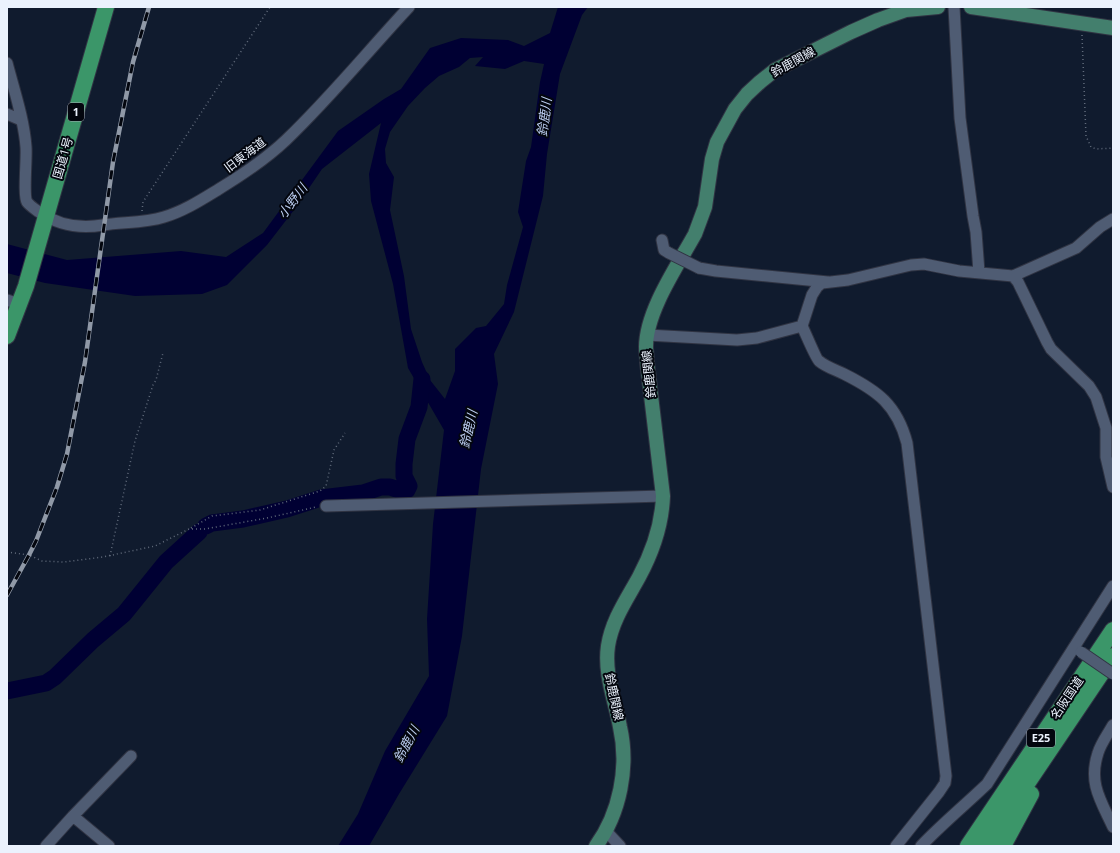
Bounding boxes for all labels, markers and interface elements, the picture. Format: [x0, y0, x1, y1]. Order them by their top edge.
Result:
street label: 鈴鹿関線 [768, 42, 818, 81]
water label: 鈴鹿川 [533, 95, 556, 137]
road number: 1 [68, 103, 84, 121]
street label: 旧東海道 [220, 133, 269, 176]
street label: 国道1号 [48, 135, 77, 181]
water label: 小野川 [273, 178, 312, 222]
street label: 鈴鹿関線 [638, 349, 659, 399]
water label: 鈴鹿川 [455, 406, 482, 450]
street label: 鈴鹿関線 [601, 672, 628, 722]
street label: 名阪国道 [1046, 673, 1087, 722]
water label: 鈴鹿川 [389, 721, 424, 765]
road number: E25 [1027, 729, 1055, 747]

